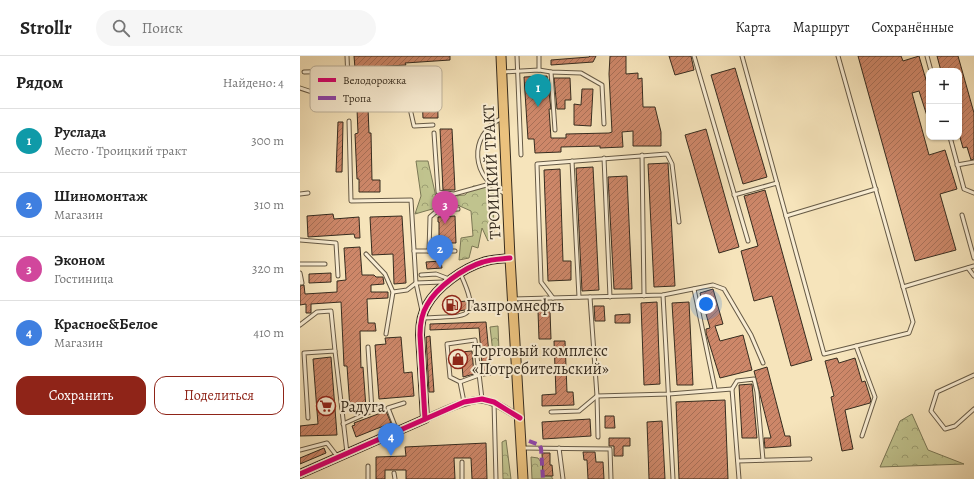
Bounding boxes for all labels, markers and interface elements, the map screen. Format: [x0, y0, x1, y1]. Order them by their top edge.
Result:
search box [96, 10, 376, 46]
text: Strollr [20, 15, 72, 41]
icon: search [110, 17, 132, 39]
text: Поиск [142, 18, 183, 38]
text: Карта [736, 18, 771, 37]
text: Маршрут [793, 18, 849, 37]
text: Сохранённые [871, 18, 954, 37]
legend [310, 66, 442, 112]
map controls [926, 68, 962, 140]
button: + [926, 68, 962, 104]
text: Рядом [16, 71, 63, 94]
text: Велодорожка [343, 73, 407, 88]
text: Найдено: 4 [223, 74, 284, 91]
pin: 1 [525, 74, 551, 107]
text: Тропа [343, 91, 372, 106]
street label: ТРОИЦКИЙ ТРАКТ [477, 104, 507, 240]
button: − [926, 104, 962, 140]
text: Руслада [54, 122, 106, 142]
text: 1 [27, 132, 31, 149]
text: 300 m [251, 132, 284, 149]
text: Место · Троицкий тракт [54, 142, 187, 159]
text: Шиномонтаж [54, 186, 148, 206]
pin: 3 [432, 191, 458, 224]
text: 2 [26, 196, 32, 213]
text: 310 m [254, 196, 284, 213]
text: Магазин [54, 206, 103, 223]
pin: 2 [427, 235, 453, 268]
text: Эконом [54, 250, 105, 270]
text: 3 [26, 260, 32, 277]
text: 320 m [252, 260, 284, 277]
text: Гостиница [54, 270, 114, 287]
fuel station icon: Газпромнефть [441, 294, 463, 316]
your location [696, 294, 716, 314]
place label: Газпромнефть [466, 295, 564, 317]
text: Красное&Белое [54, 314, 158, 334]
text: 4 [26, 324, 32, 341]
text: 410 m [253, 324, 284, 341]
text: Магазин [54, 334, 103, 351]
place label: Торговый комплекс «Потребительский» [472, 340, 609, 380]
shop icon: Торговый комплекс «Потребительский» [447, 348, 469, 370]
button: Сохранить [16, 376, 146, 415]
button: Поделиться [154, 376, 284, 415]
supermarket icon: Радуга [315, 395, 337, 417]
place label: Радуга [340, 396, 386, 418]
pin: 4 [378, 423, 404, 456]

